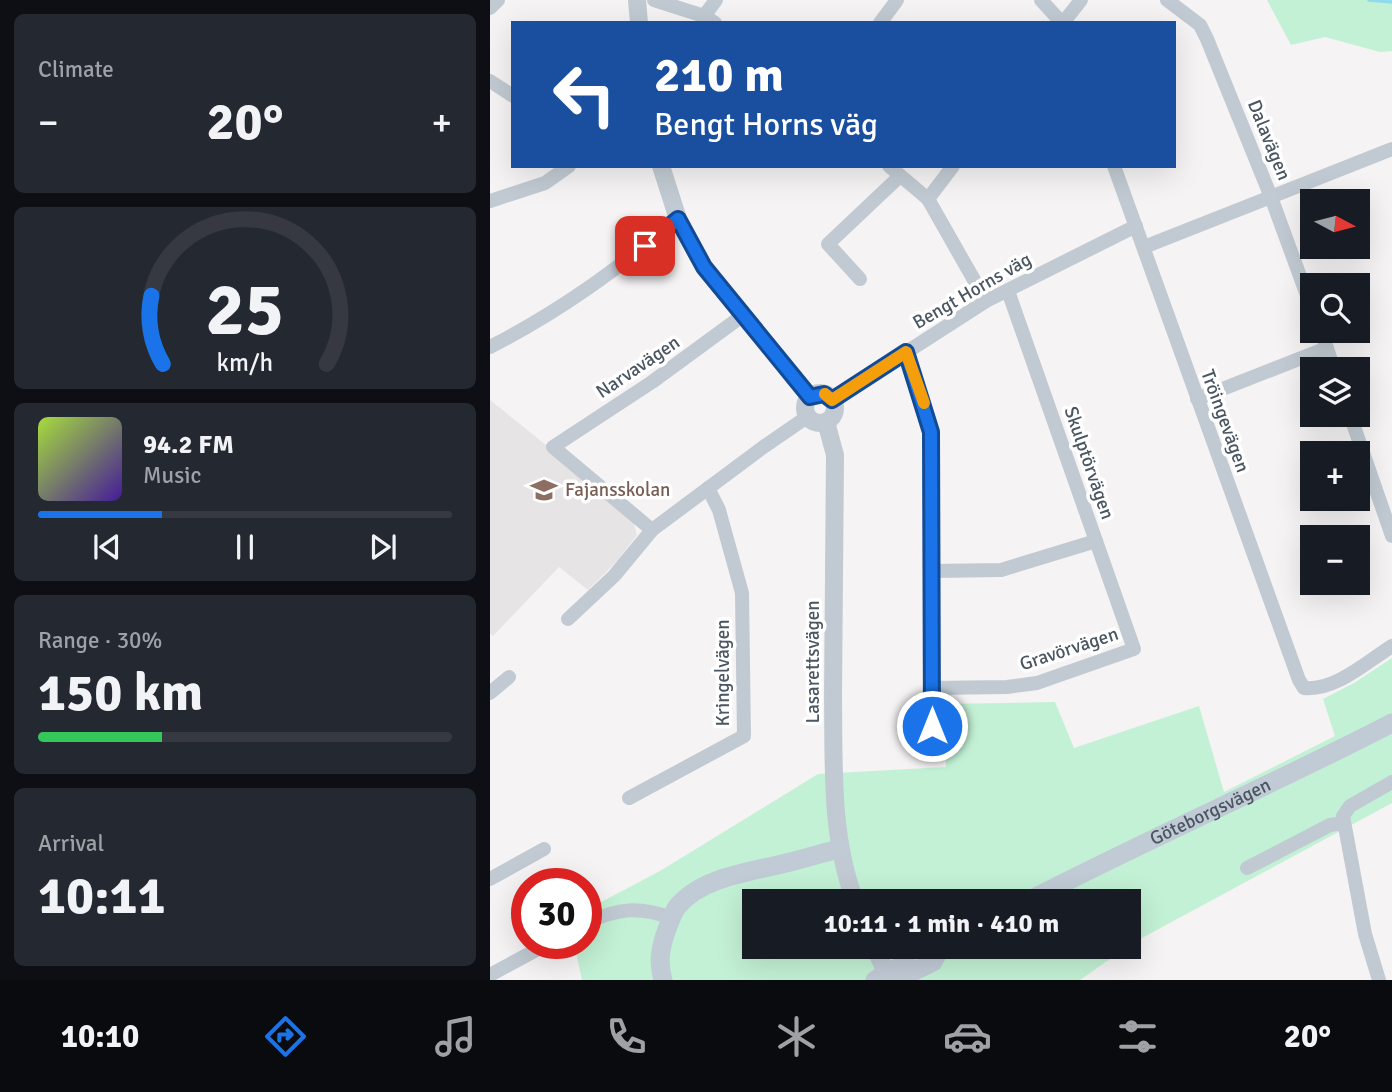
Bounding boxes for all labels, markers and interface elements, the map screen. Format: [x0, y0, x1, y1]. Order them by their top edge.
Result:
text: 210 m [654, 45, 784, 105]
icon: left [539, 49, 630, 140]
text: Climate [38, 55, 114, 84]
text: 20° [207, 90, 283, 154]
street label: Dalavägen [1242, 96, 1296, 184]
text: − [38, 99, 59, 146]
text: + [431, 99, 452, 146]
text: Bengt Horns väg [654, 105, 878, 144]
north arrow [1300, 189, 1370, 259]
map controls [1300, 189, 1370, 595]
pin [615, 216, 675, 276]
icon: arrive [626, 227, 664, 265]
street label: Bengt Horns väg [908, 247, 1036, 335]
text: 25 [206, 266, 284, 355]
button: search [1300, 273, 1370, 343]
street label: Narvavägen [591, 330, 685, 404]
text: km/h [217, 346, 273, 377]
button: layers [1300, 357, 1370, 427]
street label: Tröingevägen [1195, 366, 1255, 476]
street label: Skulptörvägen [1058, 403, 1120, 523]
text: 94.2 FM [143, 429, 234, 461]
button: + [1300, 441, 1370, 511]
text: Music [143, 461, 201, 490]
school or university icon: Fajansskolan [529, 475, 559, 505]
place label: Fajansskolan [565, 478, 671, 502]
button: − [1300, 525, 1370, 595]
icon: previous [88, 528, 126, 566]
icon: pause [226, 528, 264, 566]
icon: next [364, 528, 402, 566]
street label: Lasarettsvägen [801, 600, 825, 724]
street label: Kringelvägen [711, 619, 735, 727]
street label: Gravörvägen [1017, 622, 1121, 676]
text: Range · 30% [38, 626, 162, 655]
text: 150 km [38, 661, 203, 725]
position arrow [895, 689, 969, 763]
street label: Göteborgsvägen [1146, 773, 1275, 851]
text: Arrival [38, 829, 104, 858]
text: 10:11 [38, 864, 166, 928]
speed limit sign: 30 [511, 868, 602, 959]
text: 10:11 · 1 min · 410 m [824, 908, 1059, 940]
icon: directions [261, 1012, 310, 1061]
icon: music [431, 1012, 480, 1061]
icon: phone [602, 1012, 651, 1061]
icon: climate [772, 1012, 821, 1061]
icon: car [943, 1012, 992, 1061]
icon: filters [1113, 1012, 1162, 1061]
text: 10:10 [61, 1017, 139, 1056]
text: 20° [1284, 1017, 1331, 1056]

